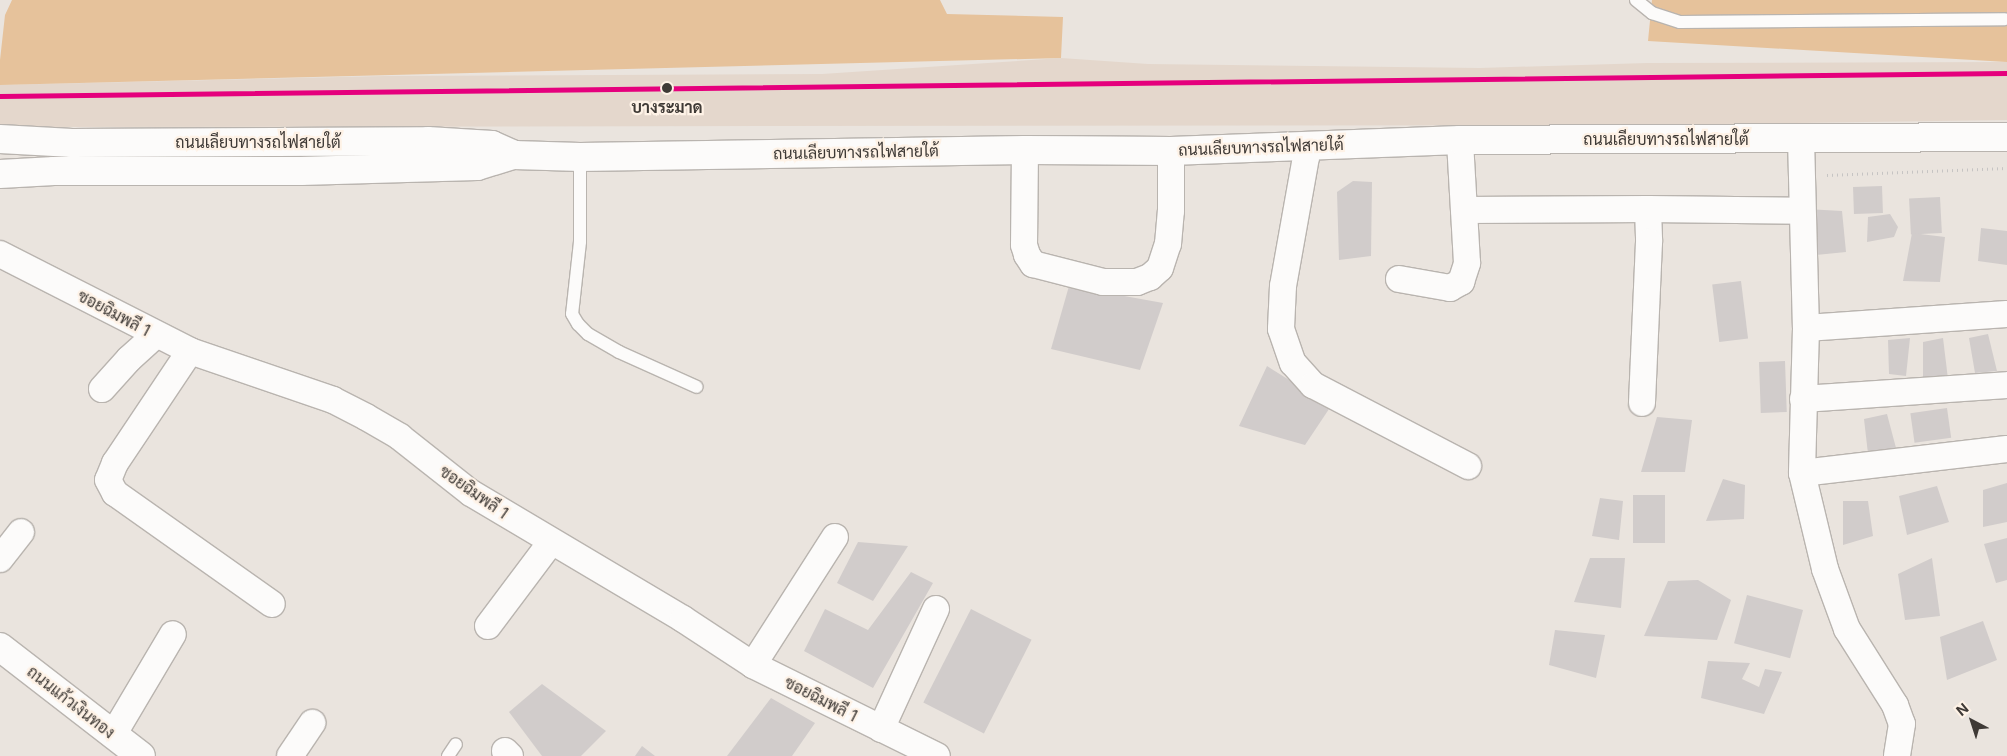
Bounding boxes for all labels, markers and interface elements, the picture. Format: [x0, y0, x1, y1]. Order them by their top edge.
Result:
marker: บางระมาด [660, 81, 674, 95]
place label: บางระมาด [631, 97, 703, 117]
street label: ถนนเลียบทางรถไฟสายใต้ [1583, 129, 1749, 149]
street label: ถนนเลียบทางรถไฟสายใต้ [175, 132, 341, 152]
street label: ถนนเลียบทางรถไฟสายใต้ [1178, 135, 1344, 159]
street label: ถนนเลียบทางรถไฟสายใต้ [773, 141, 939, 163]
street label: ซอยฉิมพลี 1 [75, 286, 153, 340]
street label: ซอยฉิมพลี 1 [436, 461, 512, 523]
street label: ถนนแก้วเงินทอง [23, 662, 119, 742]
street label: ซอยฉิมพลี 1 [781, 672, 861, 726]
north arrow [1947, 696, 1997, 746]
text: N [1952, 699, 1972, 719]

